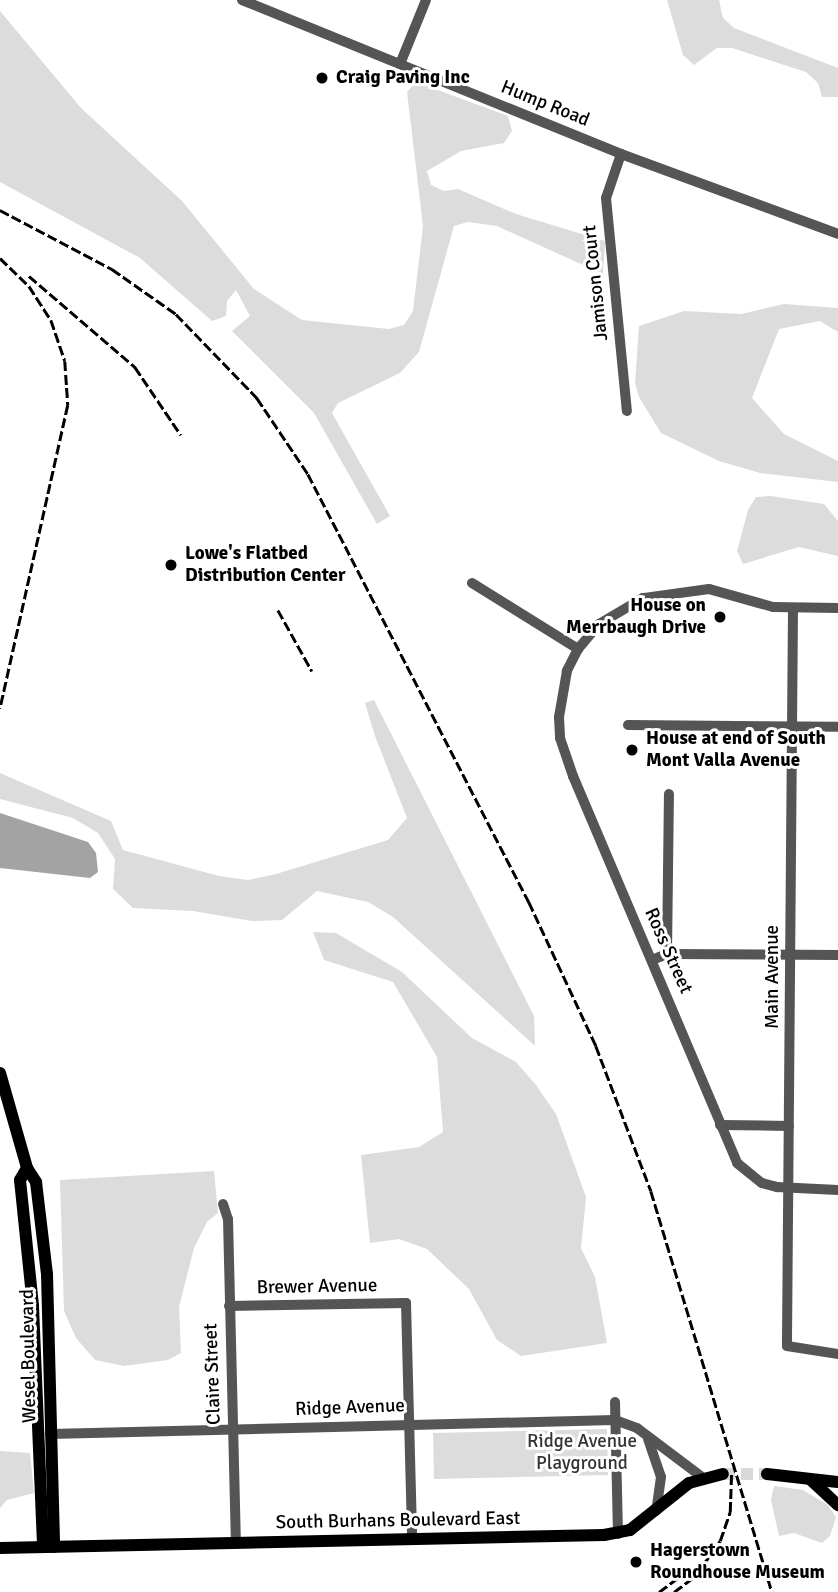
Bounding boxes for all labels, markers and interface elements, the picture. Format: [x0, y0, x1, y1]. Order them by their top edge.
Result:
place label: Craig Paving Inc [336, 67, 470, 89]
marker: Craig Paving Inc [314, 70, 330, 86]
street label: Hump Road [497, 76, 593, 132]
street label: Jamison Court [579, 224, 613, 342]
place label: Lowe's Flatbed Distribution Center [185, 543, 346, 587]
marker: Lowe's Flatbed Distribution Center [163, 557, 179, 573]
place label: House on Merrbaugh Drive [566, 595, 706, 639]
marker: House on Merrbaugh Drive [712, 609, 728, 625]
place label: House at end of South Mont Valla Avenue [646, 728, 826, 772]
marker: House at end of South Mont Valla Avenue [624, 742, 640, 758]
street label: Ross Street [639, 905, 697, 997]
street label: Main Avenue [762, 925, 784, 1029]
street label: Brewer Avenue [256, 1275, 378, 1299]
street label: Wesel Boulevard [16, 1289, 42, 1423]
street label: Claire Street [200, 1323, 226, 1425]
street label: Ridge Avenue [295, 1395, 405, 1421]
park label: Ridge Avenue Playground [527, 1431, 637, 1475]
street label: South Burhans Boulevard East [275, 1507, 521, 1535]
place label: Hagerstown Roundhouse Museum [650, 1540, 825, 1584]
marker: Hagerstown Roundhouse Museum [628, 1554, 644, 1570]

